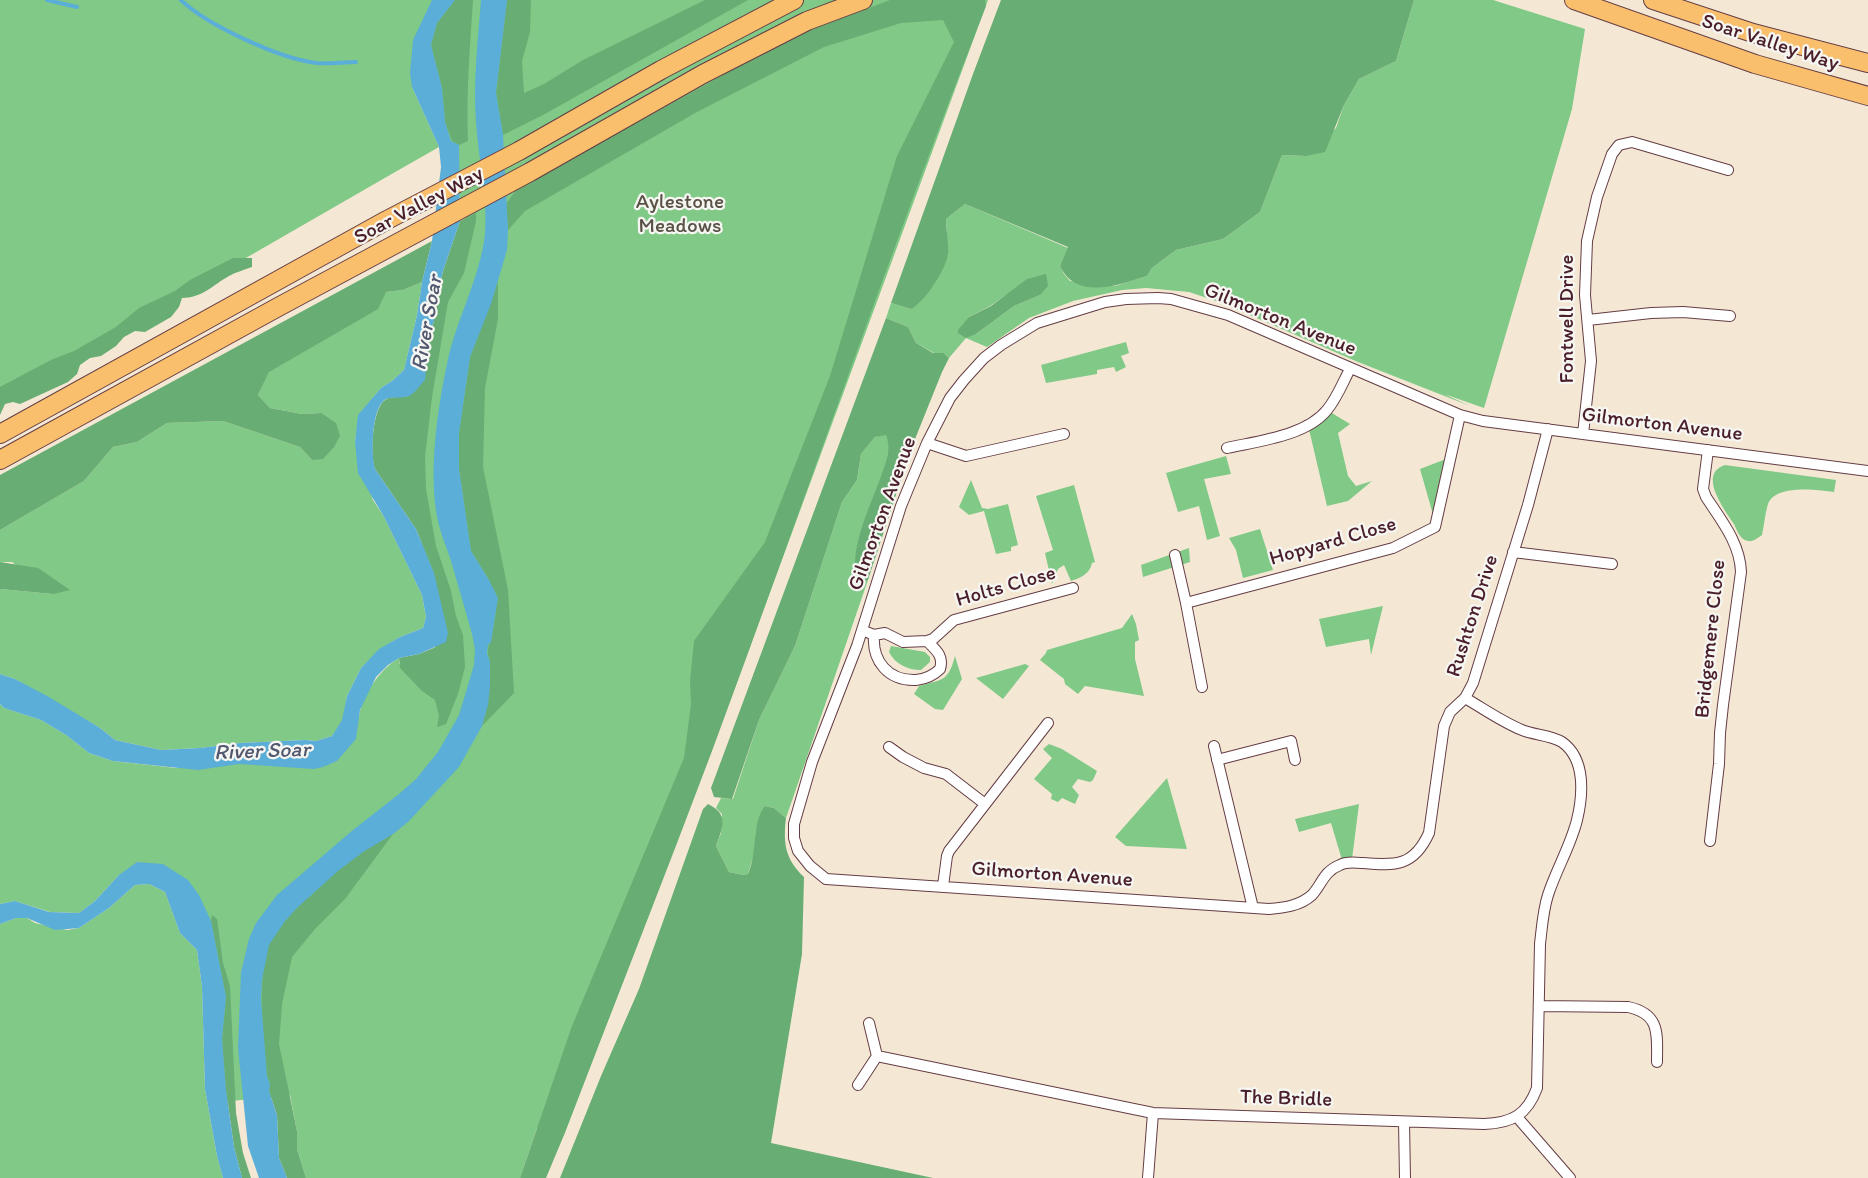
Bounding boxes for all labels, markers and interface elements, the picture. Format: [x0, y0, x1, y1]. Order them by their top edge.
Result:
street label: Soar Valley Way [1698, 9, 1842, 77]
street label: Soar Valley Way [350, 161, 488, 251]
park label: Aylestone Meadows [636, 190, 724, 240]
street label: Fontwell Drive [1555, 255, 1581, 383]
water label: River Soar [407, 273, 449, 373]
street label: Gilmorton Avenue [1200, 278, 1360, 362]
street label: Gilmorton Avenue [1580, 403, 1744, 447]
street label: Gilmorton Avenue [843, 434, 923, 594]
street label: Hopyard Close [1267, 512, 1399, 572]
street label: Rushton Drive [1441, 552, 1505, 680]
street label: Bridgemere Close [1690, 559, 1732, 719]
street label: Holts Close [953, 561, 1059, 613]
water label: River Soar [214, 737, 310, 767]
street label: Gilmorton Avenue [970, 857, 1134, 893]
street label: The Bridle [1239, 1085, 1333, 1113]

